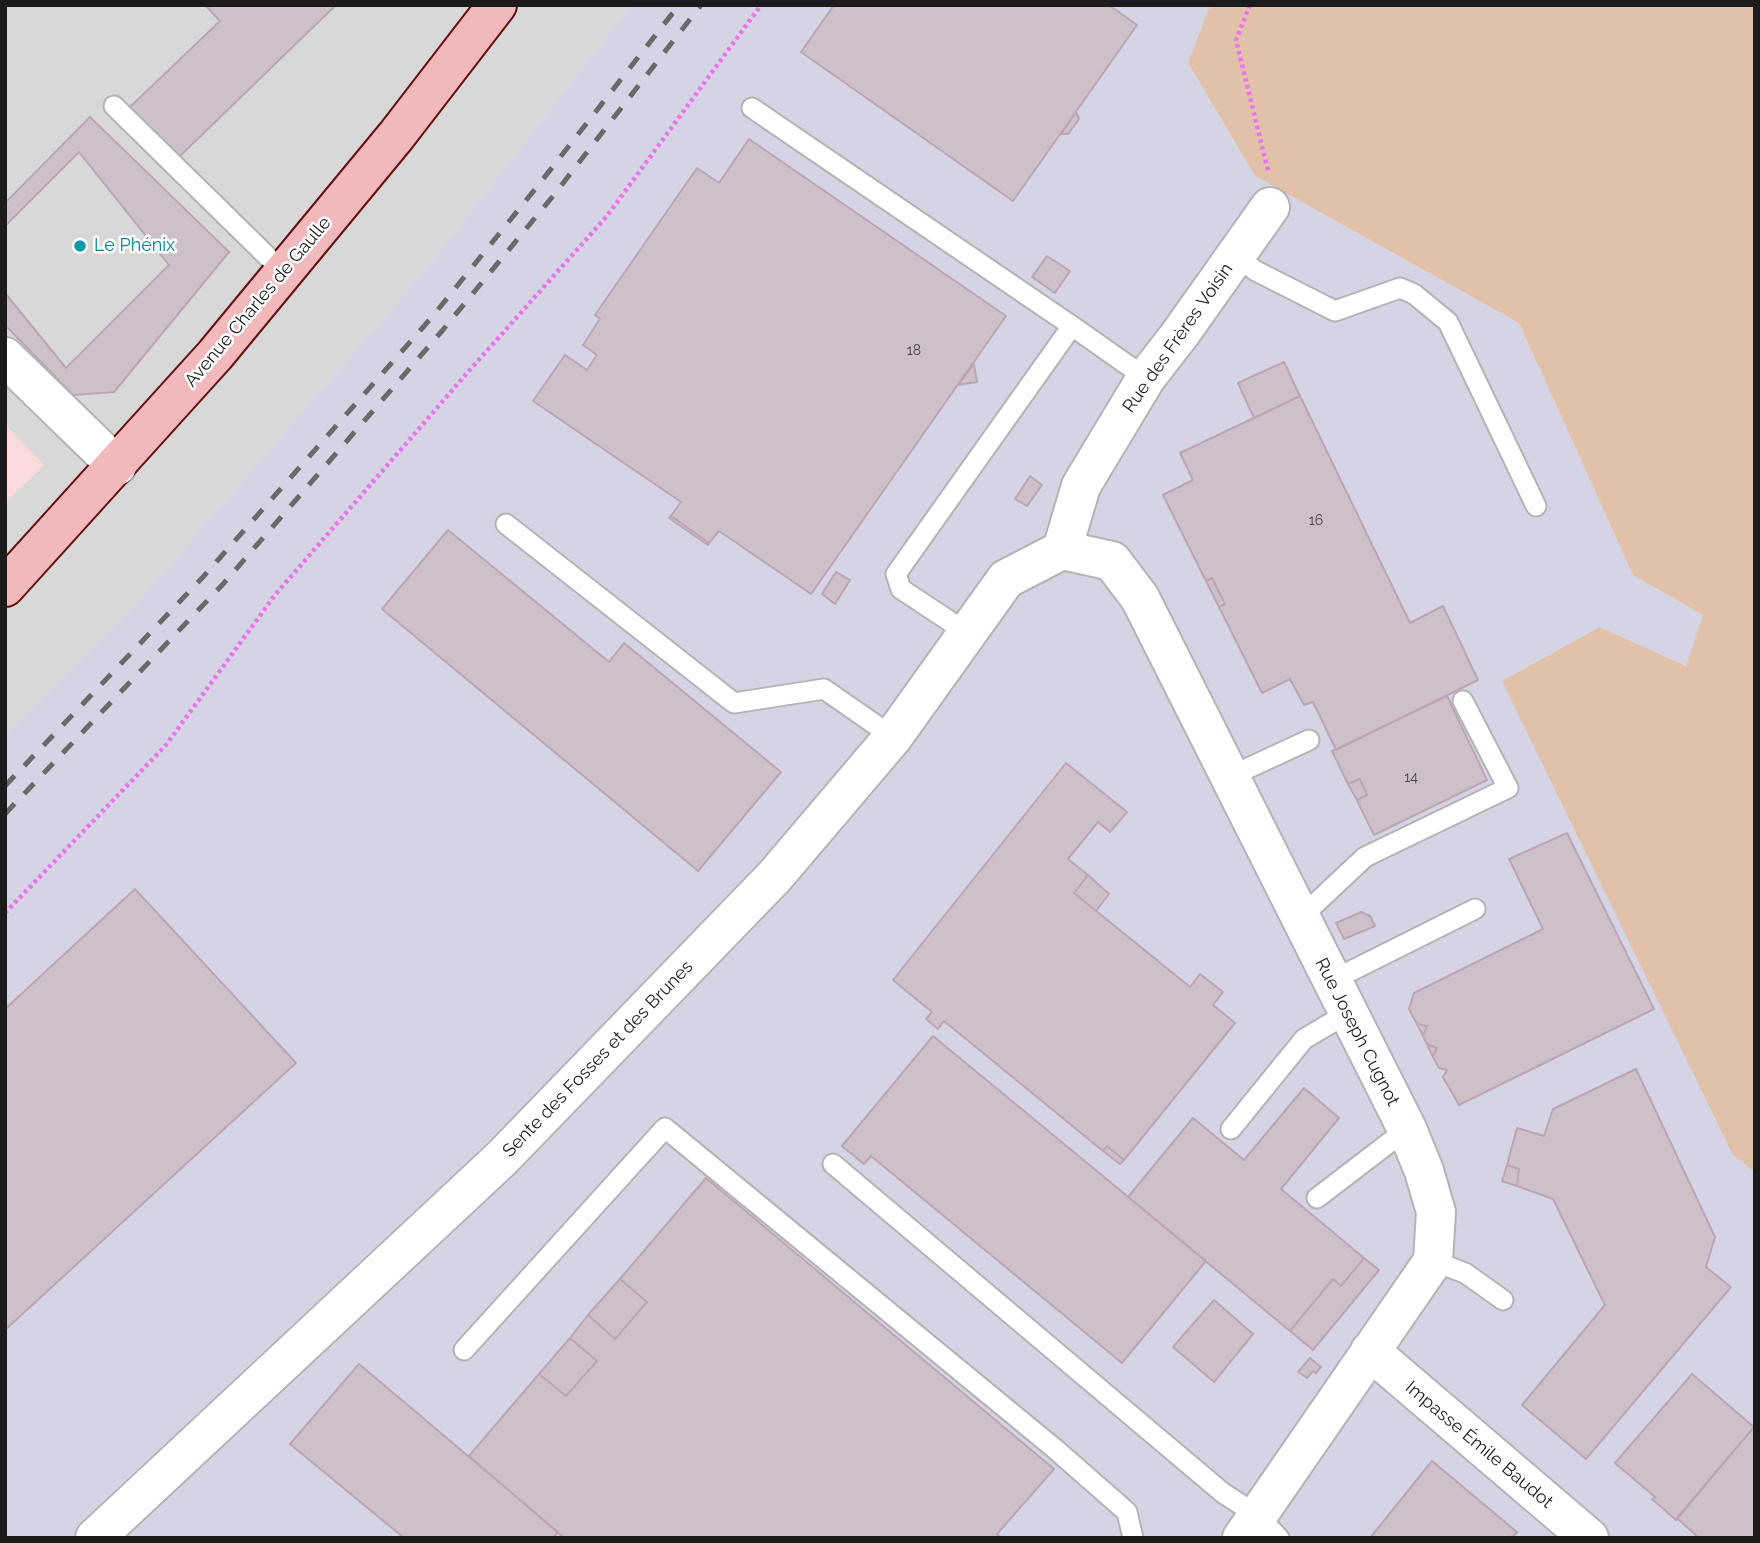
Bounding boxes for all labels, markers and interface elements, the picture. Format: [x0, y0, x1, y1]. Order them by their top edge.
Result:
street label: Avenue Charles de Gaulle [180, 212, 336, 392]
place label: Le Phénix [94, 235, 175, 257]
marker: Le Phénix [72, 238, 88, 254]
street label: Rue des Frères Voisin [1118, 259, 1238, 417]
house number: 18 [907, 343, 921, 359]
house number: 16 [1309, 513, 1323, 529]
house number: 14 [1404, 770, 1418, 786]
street label: Rue Joseph Cugnot [1310, 954, 1404, 1110]
street label: Sente des Fosses et des Brunes [498, 956, 698, 1162]
street label: Impasse Émile Baudot [1401, 1377, 1557, 1513]

